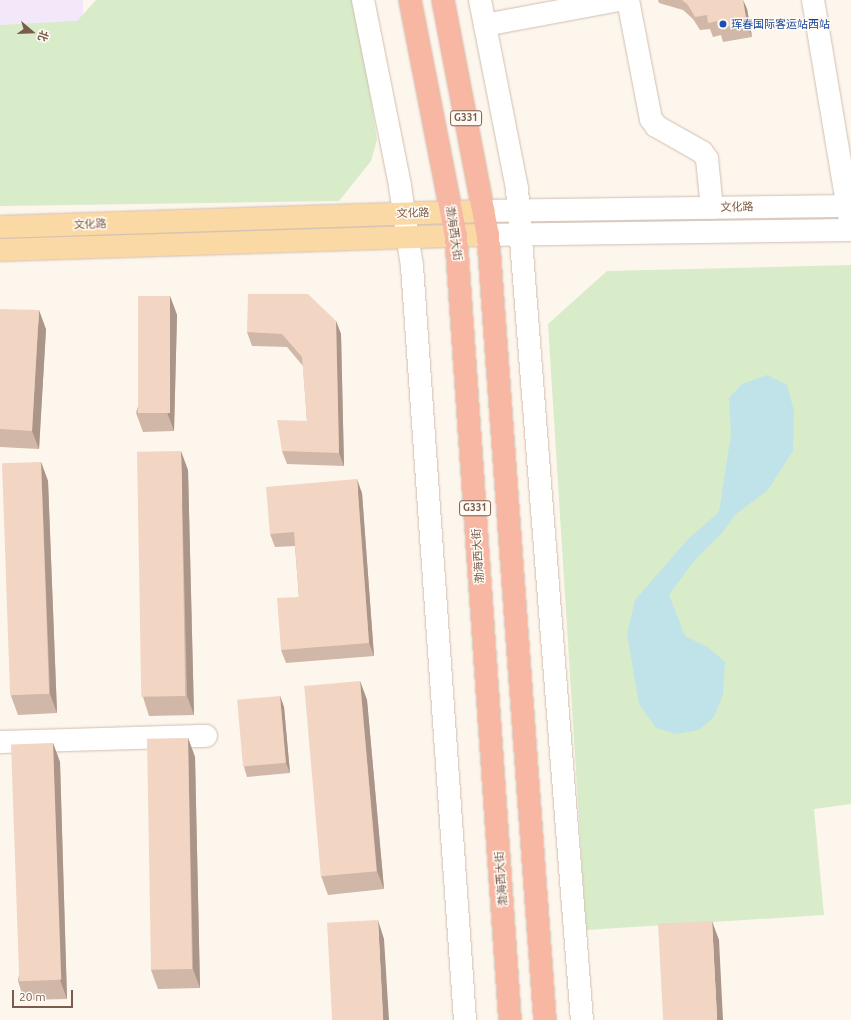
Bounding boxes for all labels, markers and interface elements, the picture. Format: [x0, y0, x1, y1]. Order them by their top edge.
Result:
north arrow [12, 12, 52, 52]
place label: 珲春国际客运站西站 [731, 17, 830, 31]
marker: 珲春国际客运站西站 [718, 19, 728, 29]
text: 北 [36, 29, 51, 43]
road number: G331 [450, 110, 482, 126]
street label: 文化路 [720, 200, 754, 214]
street label: 渤海西大街 [444, 205, 464, 261]
street label: 文化路 [396, 206, 430, 220]
street label: 文化路 [73, 217, 107, 231]
road number: G331 [459, 500, 491, 516]
street label: 渤海西大街 [469, 528, 487, 584]
street label: 渤海西大街 [492, 851, 510, 907]
scale bar [14, 982, 75, 1008]
text: 20 m [19, 990, 46, 1003]

